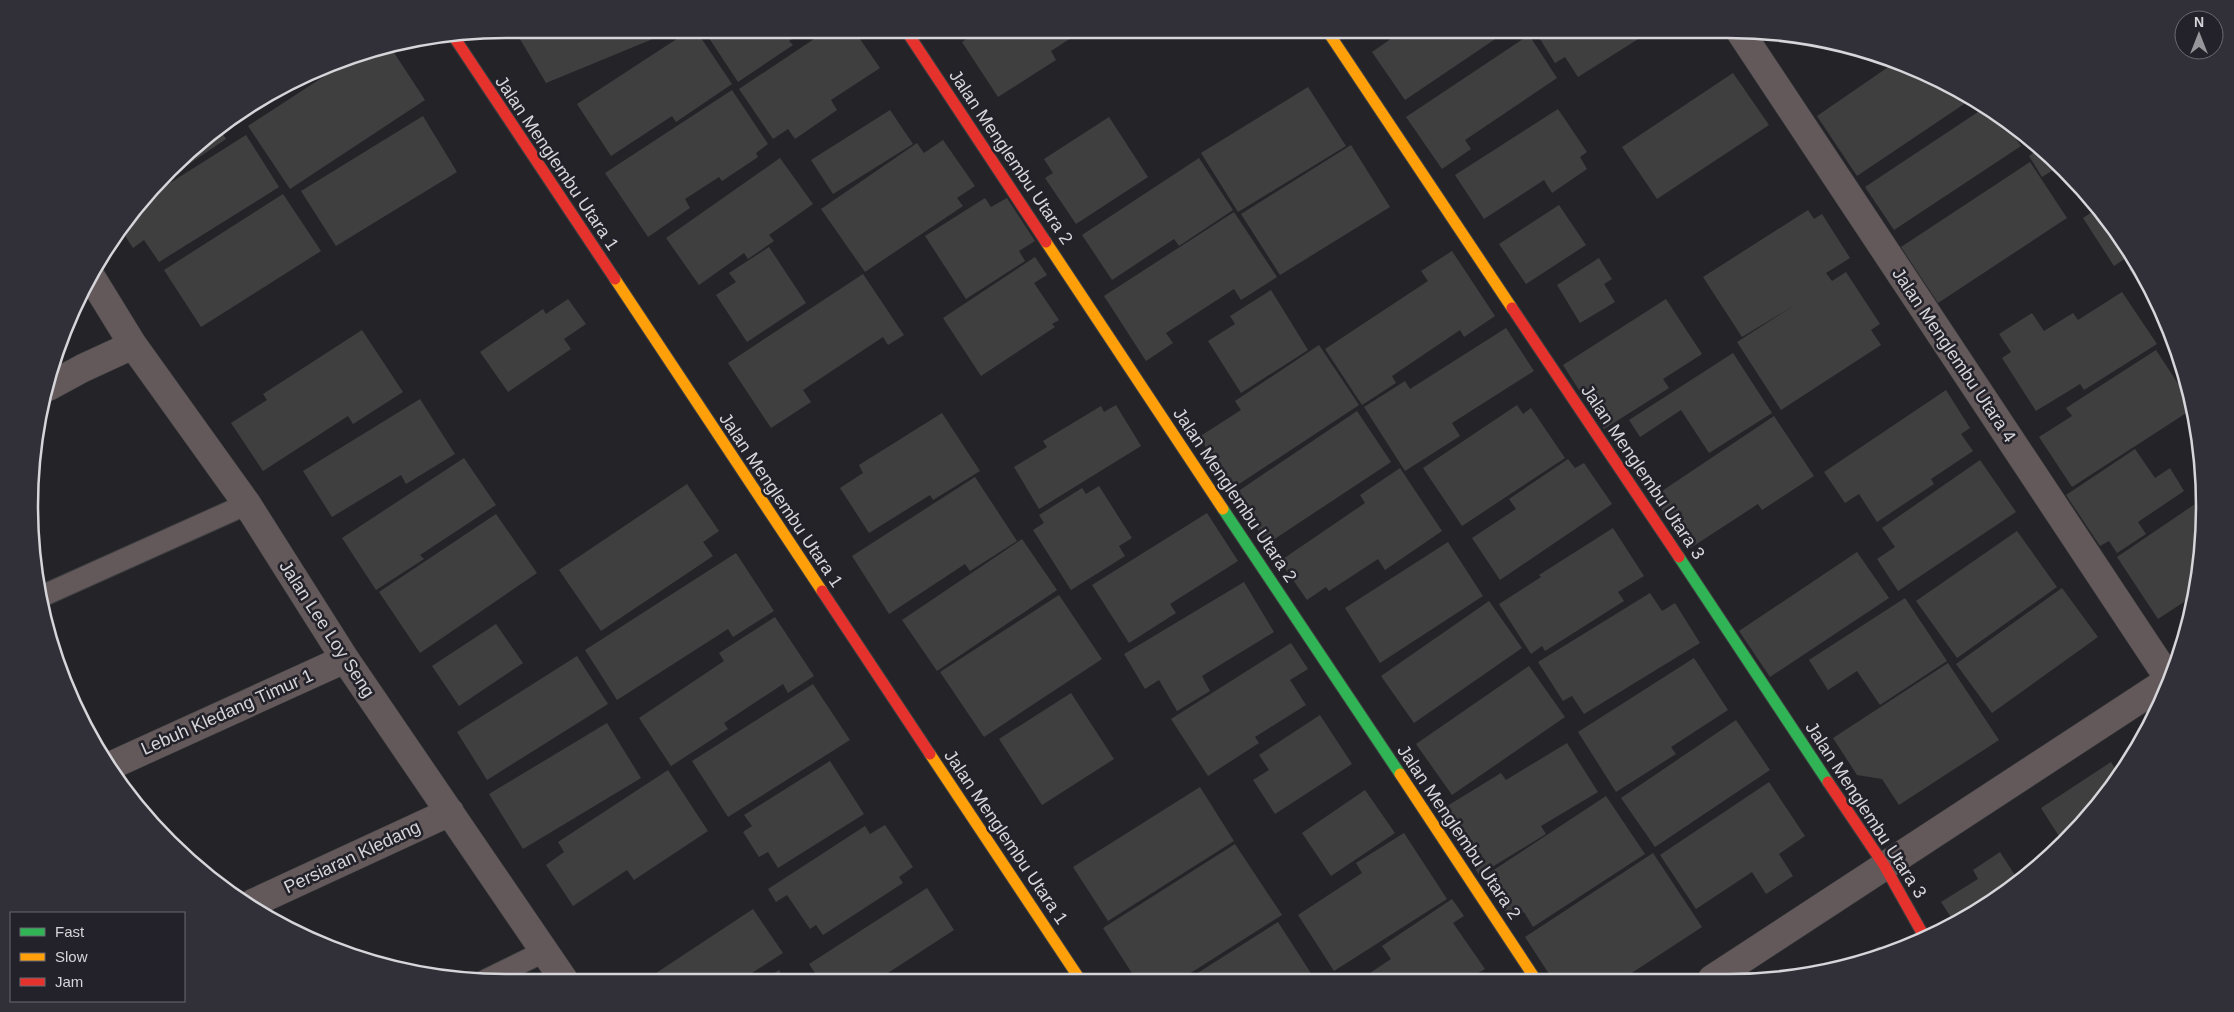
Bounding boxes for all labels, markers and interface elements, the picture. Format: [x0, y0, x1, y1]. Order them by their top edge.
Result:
north arrow [2174, 10, 2224, 60]
text: N [2194, 14, 2204, 30]
street label: Jalan Menglembu Utara 2 [945, 66, 1077, 248]
street label: Jalan Menglembu Utara 1 [491, 72, 623, 254]
street label: Jalan Menglembu Utara 4 [1888, 264, 2020, 446]
street label: Jalan Menglembu Utara 3 [1577, 381, 1709, 563]
street label: Jalan Menglembu Utara 2 [1169, 404, 1301, 586]
street label: Jalan Menglembu Utara 1 [715, 409, 847, 591]
street label: Jalan Lee Loy Seng [275, 557, 379, 701]
street label: Lebuh Kledang Timur 1 [138, 665, 316, 759]
street label: Jalan Menglembu Utara 3 [1801, 718, 1931, 902]
street label: Jalan Menglembu Utara 2 [1393, 741, 1525, 923]
street label: Jalan Menglembu Utara 1 [940, 746, 1072, 928]
street label: Persiaran Kledang [281, 817, 423, 897]
legend [10, 912, 185, 1002]
text: Fast [55, 923, 85, 940]
text: Slow [55, 948, 88, 965]
text: Jam [55, 973, 83, 990]

